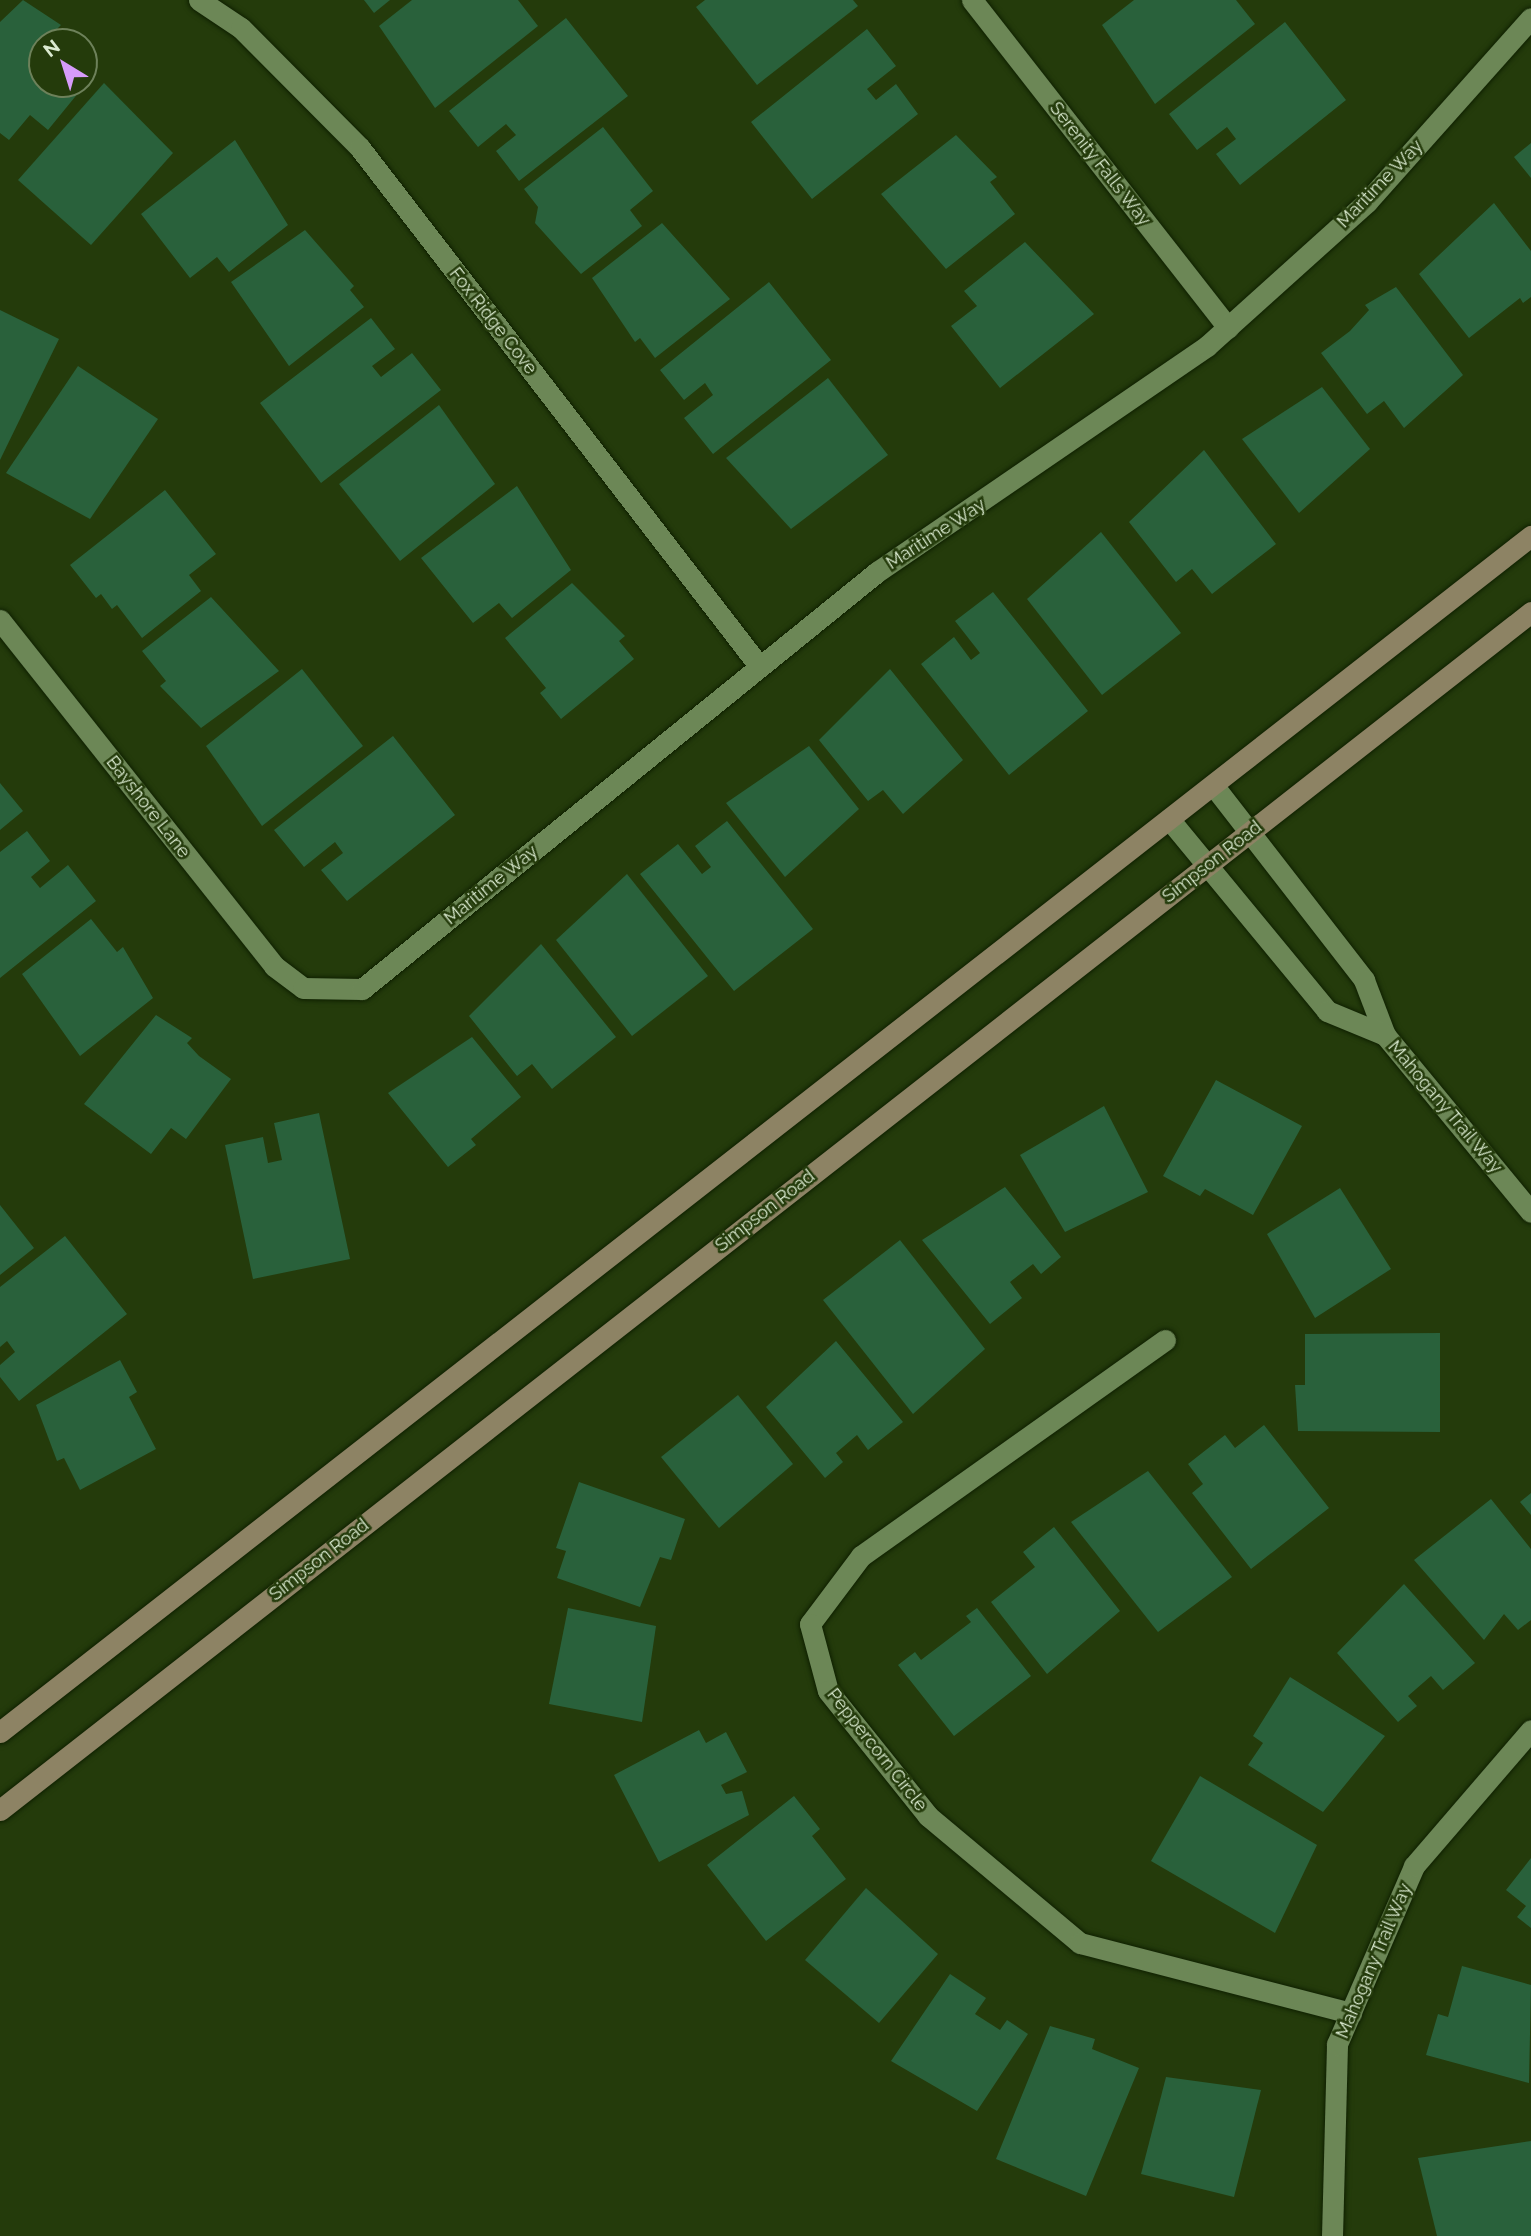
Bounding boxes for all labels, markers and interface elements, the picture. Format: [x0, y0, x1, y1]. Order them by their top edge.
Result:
north arrow [28, 28, 98, 98]
text: N [39, 35, 64, 61]
street label: Serenity Falls Way [1045, 97, 1155, 231]
street label: Maritime Way [1332, 135, 1428, 233]
street label: Fox Ridge Cove [445, 263, 541, 379]
street label: Maritime Way [882, 494, 990, 574]
street label: Bayshore Lane [101, 752, 195, 862]
street label: Simpson Road [1158, 817, 1266, 907]
street label: Maritime Way [440, 841, 542, 929]
street label: Mahogany Trail Way [1383, 1036, 1507, 1178]
street label: Simpson Road [711, 1166, 819, 1256]
street label: Simpson Road [265, 1515, 373, 1605]
street label: Peppercorn Circle [822, 1684, 932, 1816]
street label: Mahogany Trail Way [1331, 1879, 1417, 2043]

